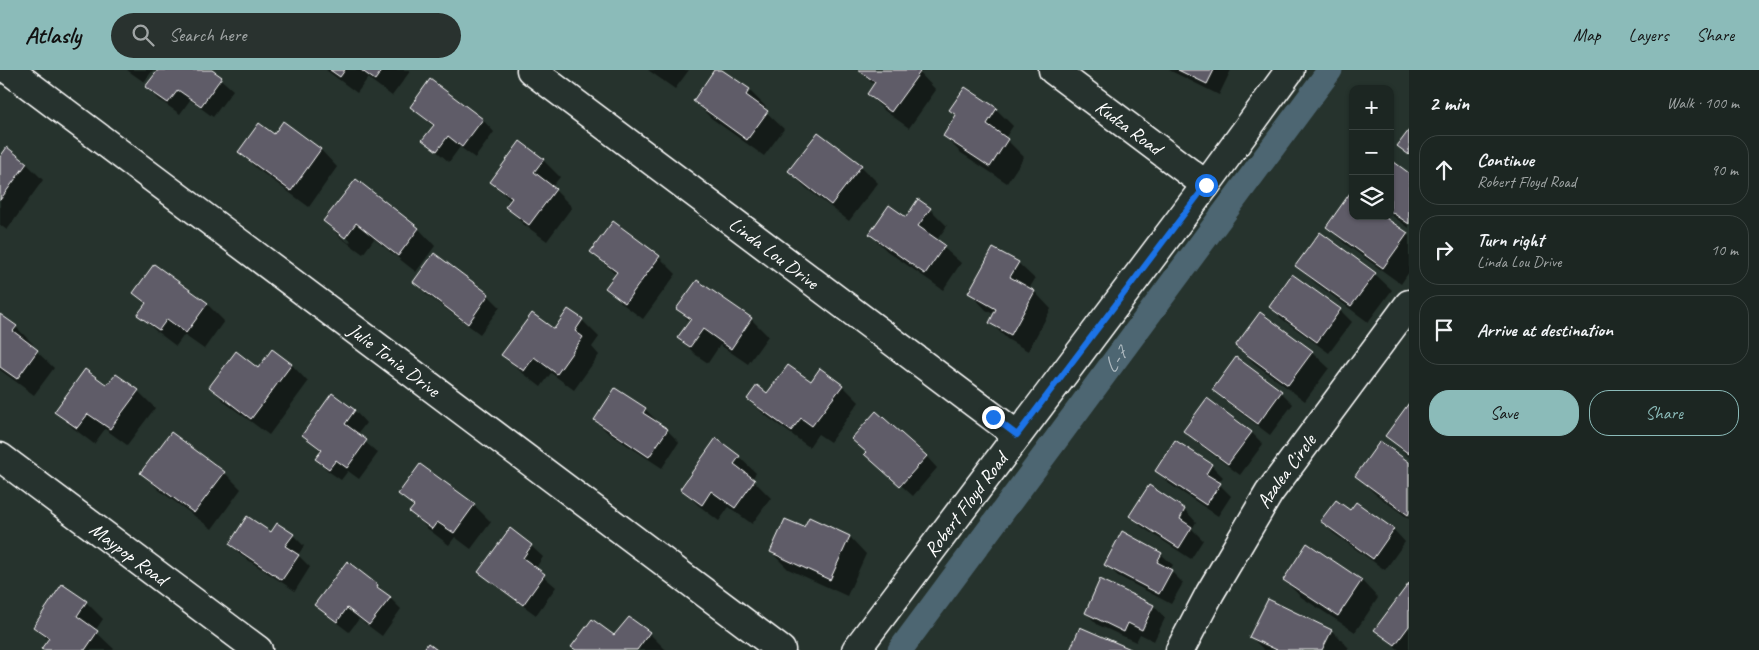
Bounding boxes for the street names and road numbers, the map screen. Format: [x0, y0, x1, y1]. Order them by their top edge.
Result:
street label: Kudza Road [1090, 94, 1169, 162]
street label: Linda Lou Drive [724, 211, 825, 296]
street label: Julie Tonia Drive [342, 317, 446, 403]
street label: Azalea Circle [1251, 428, 1322, 513]
street label: Robert Floyd Road [919, 445, 1015, 562]
street label: Maypop Road [85, 517, 175, 593]

